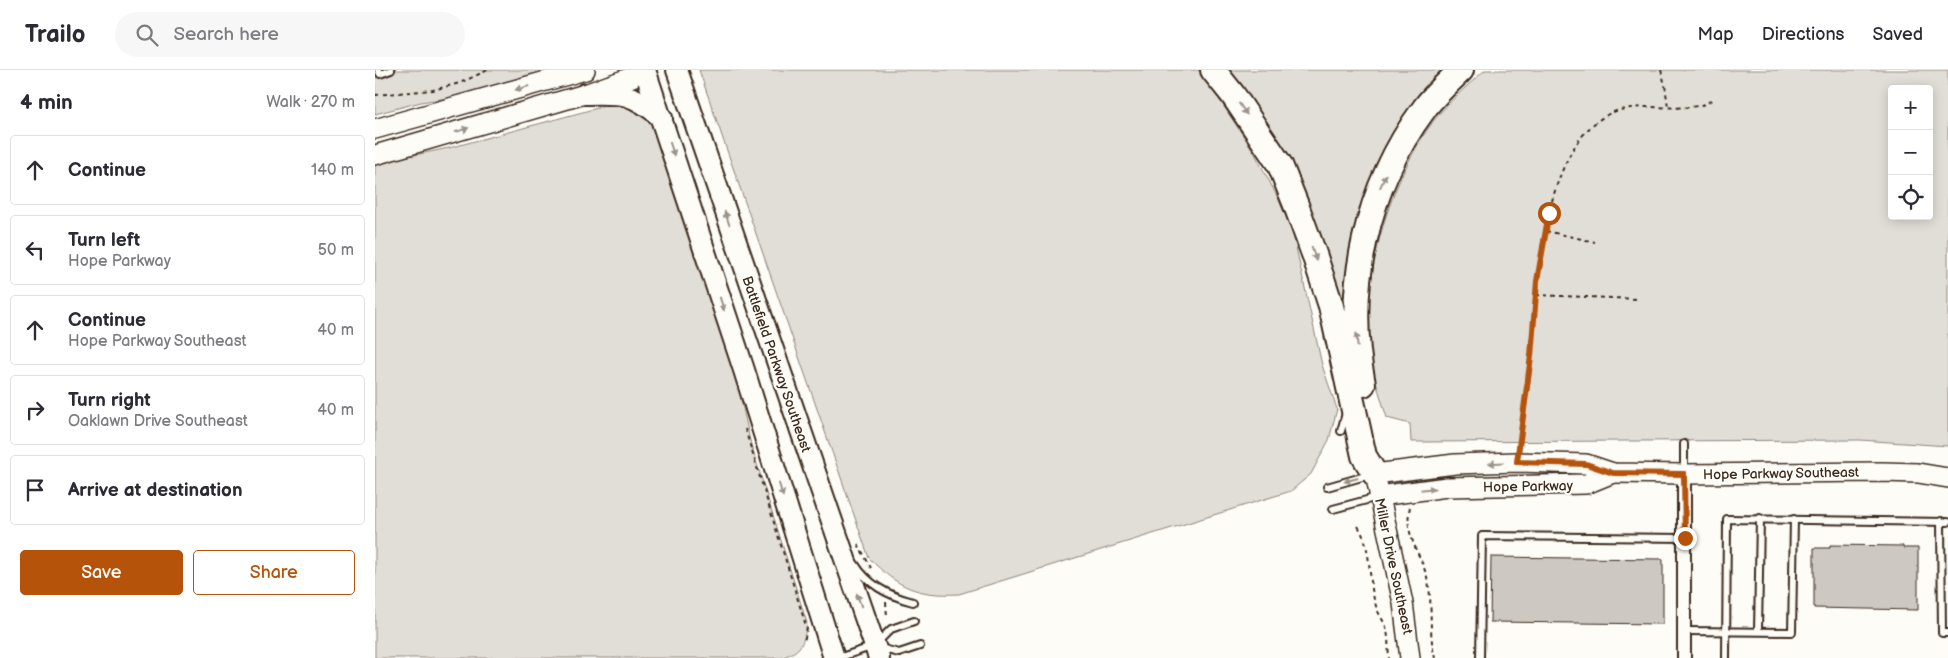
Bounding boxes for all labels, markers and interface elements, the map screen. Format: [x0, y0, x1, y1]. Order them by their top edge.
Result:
search box [115, 12, 465, 57]
text: Trailo [25, 20, 85, 49]
icon: search [133, 21, 161, 49]
text: Search here [173, 23, 279, 46]
text: Map [1698, 24, 1734, 45]
text: Directions [1762, 24, 1844, 45]
text: Saved [1872, 24, 1923, 45]
one-way arrow [514, 84, 529, 92]
map controls [1888, 85, 1933, 220]
button: + [1888, 85, 1933, 130]
text: 4 min [20, 90, 73, 115]
text: Walk · 270 m [266, 93, 355, 112]
one-way arrow [1238, 102, 1248, 116]
one-way arrow [455, 126, 470, 134]
button: − [1888, 130, 1933, 175]
one-way arrow [669, 142, 676, 157]
icon: ahead [21, 156, 49, 184]
text: Continue [68, 159, 146, 182]
text: 140 m [311, 161, 354, 180]
one-way arrow [1380, 174, 1388, 188]
button: locate [1888, 175, 1933, 220]
route start [1538, 202, 1561, 225]
one-way arrow [722, 210, 730, 225]
text: Turn left [68, 229, 140, 252]
icon: left [21, 236, 49, 264]
text: 50 m [318, 241, 354, 260]
one-way arrow [1311, 246, 1318, 261]
text: Hope Parkway [68, 252, 171, 271]
street label: Battlefield Parkway Southeast [738, 274, 815, 455]
one-way arrow [719, 297, 727, 312]
text: Continue [68, 309, 146, 332]
icon: ahead [21, 316, 49, 344]
text: 40 m [317, 321, 354, 340]
one-way arrow [1353, 331, 1361, 347]
text: Hope Parkway Southeast [68, 332, 247, 351]
text: Turn right [68, 389, 151, 412]
icon: right [21, 396, 49, 424]
text: 40 m [317, 401, 354, 420]
text: Oaklawn Drive Southeast [68, 412, 248, 431]
one-way arrow [1487, 459, 1503, 467]
street label: Hope Parkway Southeast [1703, 464, 1860, 483]
icon: arrive [21, 476, 49, 504]
one-way arrow [1343, 476, 1358, 484]
street label: Hope Parkway [1483, 477, 1574, 496]
text: Arrive at destination [68, 479, 243, 502]
one-way arrow [778, 482, 785, 497]
one-way arrow [1420, 485, 1436, 493]
street label: Miller Drive Southeast [1371, 497, 1416, 636]
route end [1674, 527, 1697, 550]
button: Save [20, 550, 183, 595]
button: Share [193, 550, 355, 595]
one-way arrow [855, 592, 863, 607]

